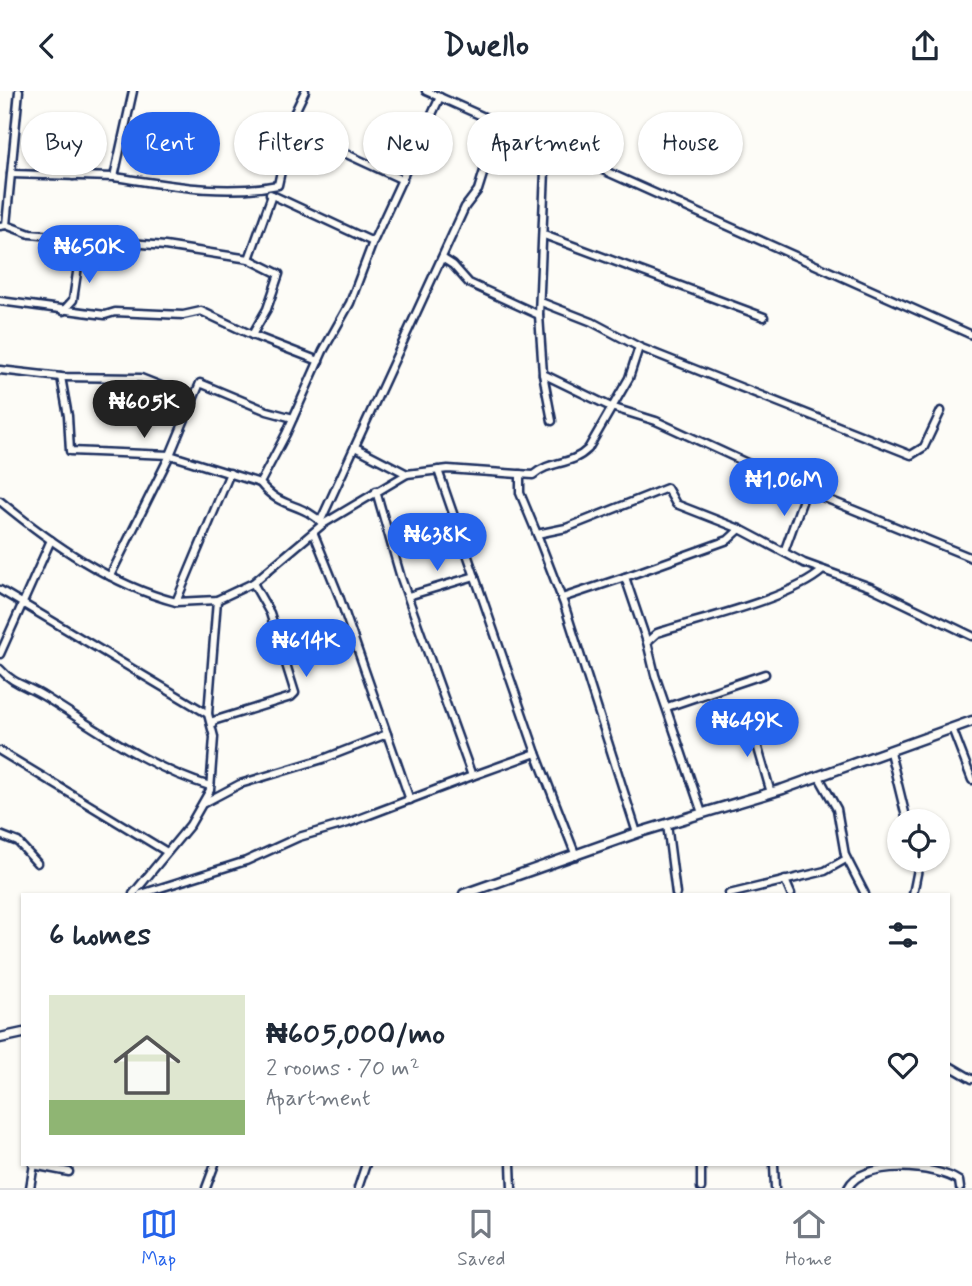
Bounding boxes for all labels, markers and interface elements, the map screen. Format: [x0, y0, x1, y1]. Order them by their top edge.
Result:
text: Dwello [443, 25, 529, 67]
icon: back [28, 27, 66, 65]
icon: share [906, 27, 944, 65]
chip: Buy [21, 112, 107, 175]
chip: Rent [121, 112, 220, 175]
chip: Filters [234, 112, 349, 175]
chip: New [363, 112, 453, 175]
chip: Apartment [467, 112, 624, 175]
chip: House [638, 112, 743, 175]
pin: ₦650K [40, 225, 138, 285]
text: ₦650K [54, 233, 124, 263]
pin: ₦605K [95, 381, 193, 440]
text: ₦605K [109, 388, 179, 418]
pin: ₦1.06M [727, 459, 841, 518]
text: ₦1.06M [745, 466, 823, 496]
pin: ₦638K [388, 513, 486, 573]
text: ₦638K [404, 521, 470, 551]
pin: ₦614K [257, 619, 355, 679]
text: ₦614K [272, 627, 340, 657]
pin: ₦649K [698, 699, 796, 759]
text: ₦649K [712, 707, 782, 737]
map controls [887, 809, 950, 872]
button: locate [887, 809, 950, 872]
text: 6 homes [49, 916, 151, 955]
icon: filters [884, 916, 922, 954]
text: ₦605,000/mo [266, 1015, 445, 1054]
icon: home [105, 1023, 189, 1107]
icon: heart [884, 1046, 922, 1084]
text: 2 rooms · 70 m² [266, 1054, 420, 1084]
text: Apartment [266, 1084, 371, 1114]
tab: Map [140, 1205, 178, 1272]
tab: Saved [457, 1205, 505, 1272]
tab: Home [785, 1205, 832, 1272]

